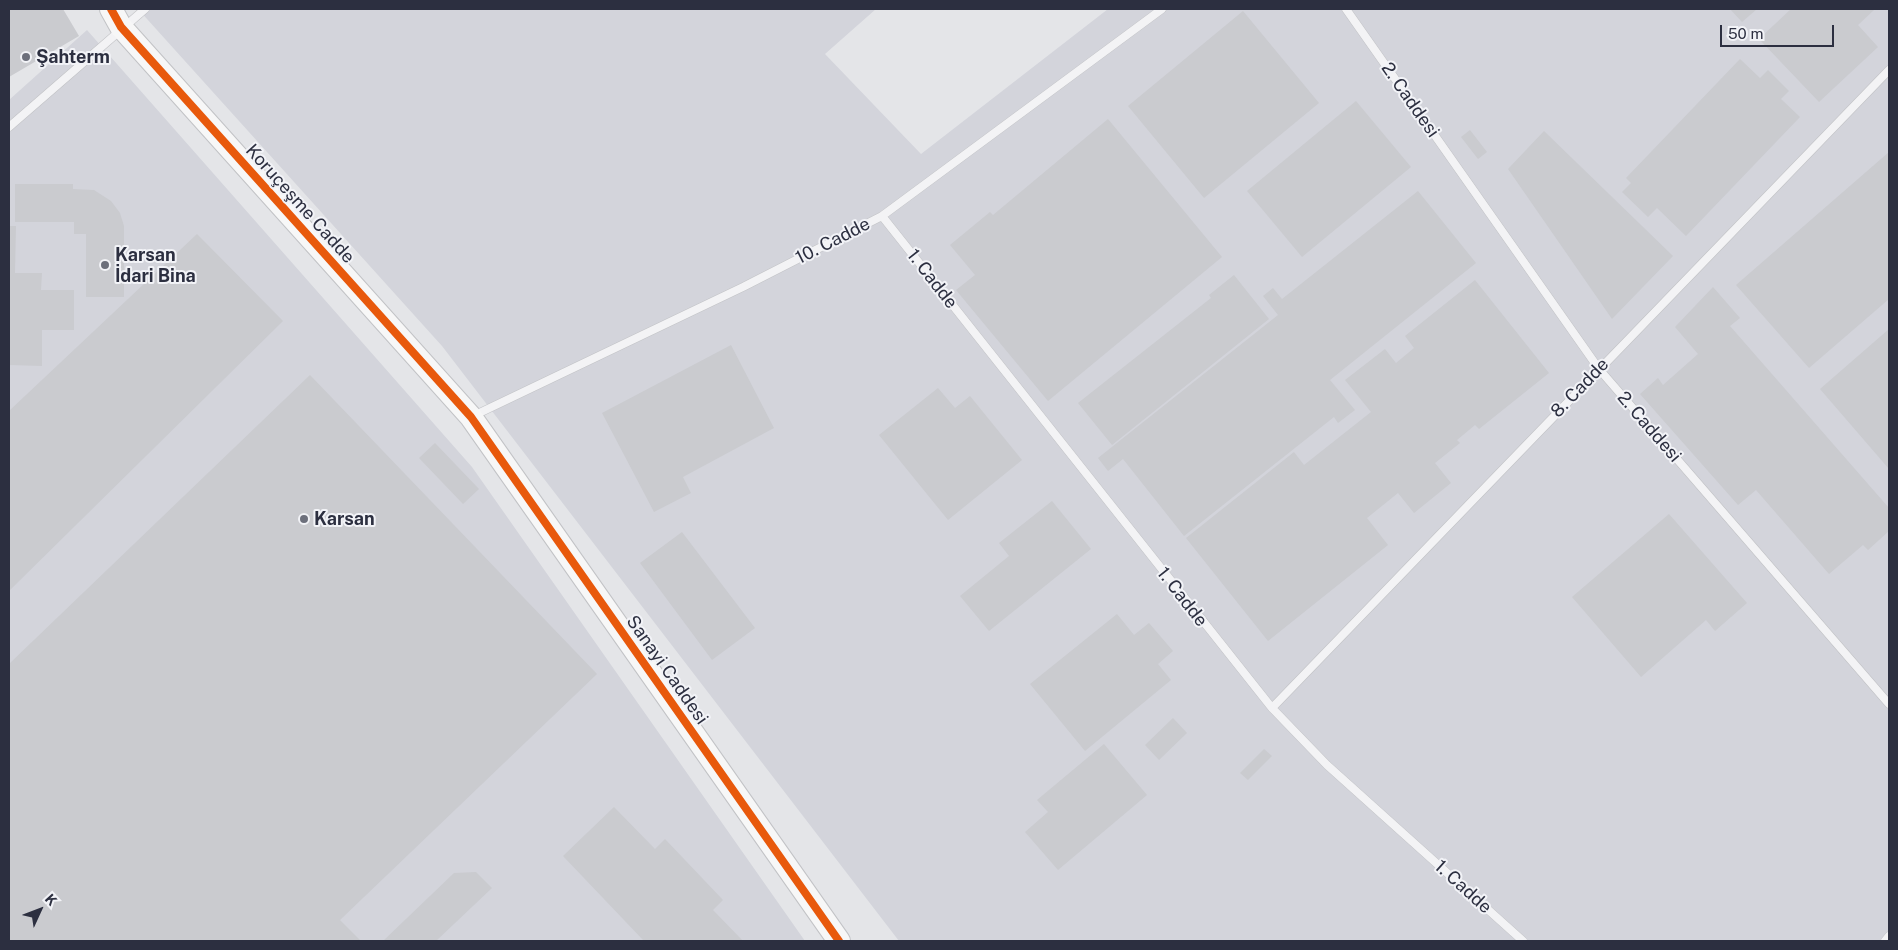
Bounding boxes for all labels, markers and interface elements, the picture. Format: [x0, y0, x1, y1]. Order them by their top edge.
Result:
scale bar [1723, 15, 1837, 47]
text: 50 m [1728, 25, 1763, 42]
place label: Şahterm [36, 46, 110, 68]
marker: Şahterm [20, 51, 32, 63]
street label: 2. Caddesi [1376, 58, 1444, 142]
street label: Koruçeşme Cadde [241, 140, 359, 268]
street label: 10. Cadde [792, 213, 874, 269]
place label: Karsan İdari Bina [115, 244, 196, 286]
street label: 1. Cadde [902, 245, 962, 313]
marker: Karsan İdari Bina [99, 259, 111, 271]
street label: 8. Cadde [1547, 354, 1613, 422]
street label: 2. Caddesi [1612, 387, 1686, 467]
place label: Karsan [314, 508, 375, 530]
marker: Karsan [298, 513, 310, 525]
street label: 1. Cadde [1152, 563, 1212, 631]
street label: Sanayi Caddesi [621, 611, 713, 729]
street label: 1. Cadde [1430, 856, 1496, 918]
north arrow [15, 885, 65, 935]
text: K [42, 891, 60, 909]

